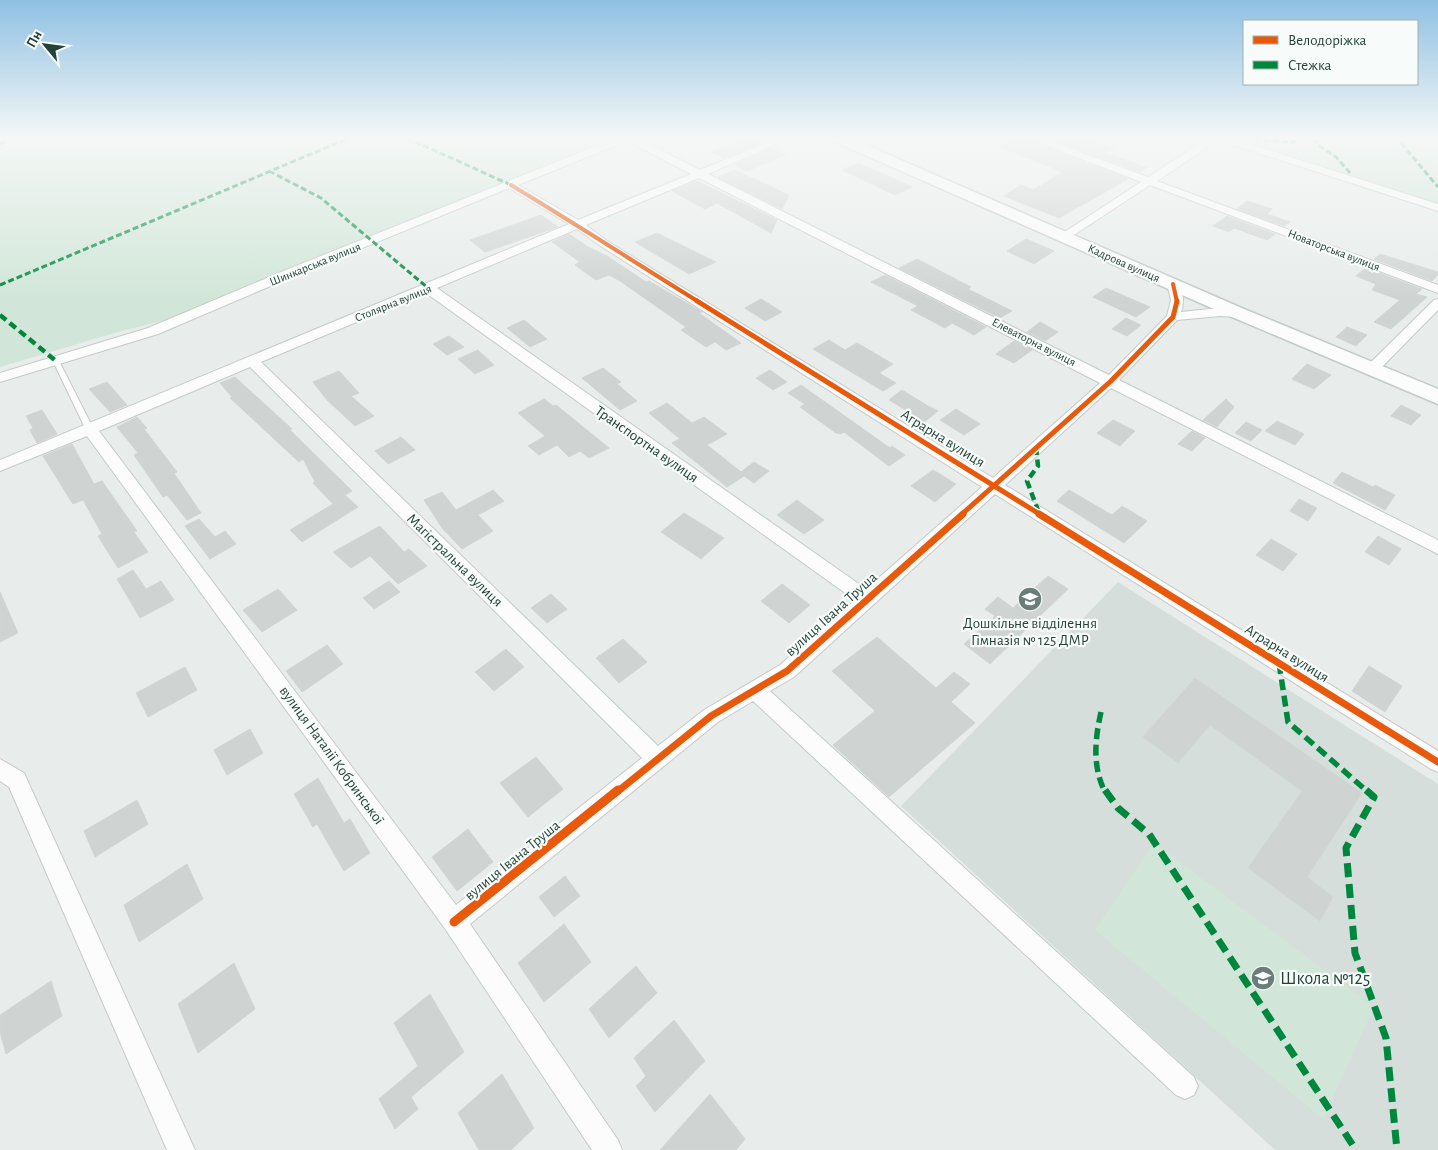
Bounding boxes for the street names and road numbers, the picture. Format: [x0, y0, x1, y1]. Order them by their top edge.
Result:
street label: Новаторська вулиця [1286, 227, 1382, 274]
street label: Шинкарська вулиця [268, 240, 363, 289]
street label: Кадрова вулиця [1086, 242, 1162, 285]
street label: Столярна вулиця [353, 282, 433, 325]
street label: Елеваторна вулиця [990, 316, 1078, 369]
street label: Транспортна вулиця [592, 403, 701, 486]
street label: Аграрна вулиця [898, 407, 987, 470]
street label: Магістральна вулиця [404, 511, 505, 610]
street label: вулиця Івана Труша [783, 569, 880, 659]
street label: Аграрна вулиця [1242, 622, 1331, 685]
street label: вулиця Наталії Кобринської [277, 683, 387, 827]
street label: вулиця Івана Труша [462, 817, 563, 903]

